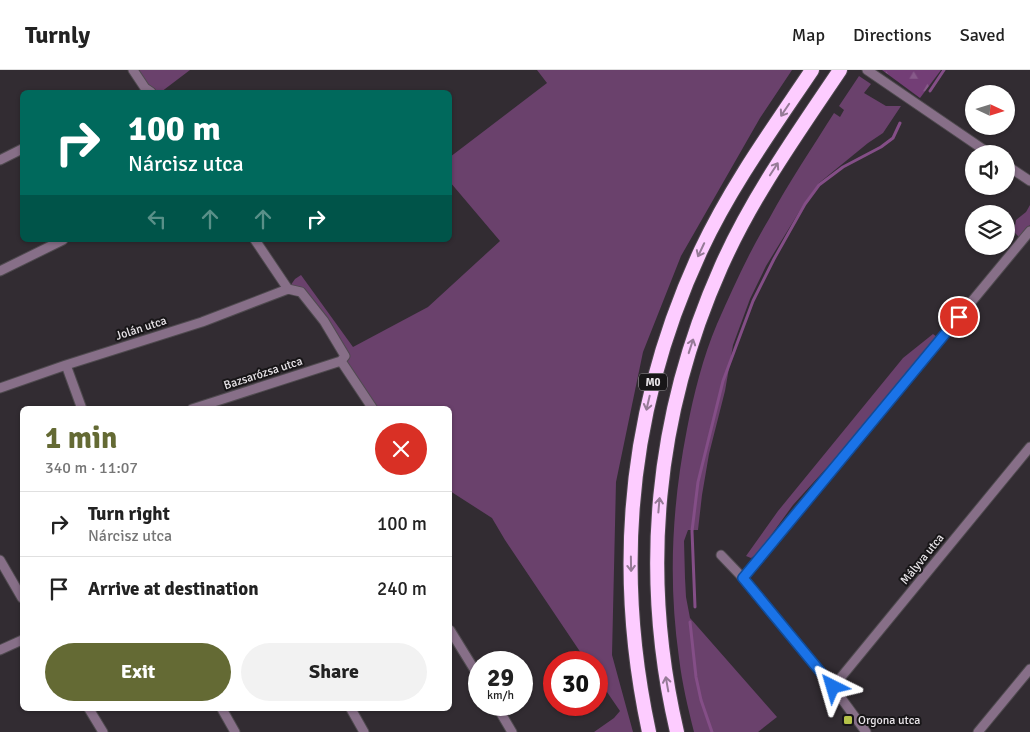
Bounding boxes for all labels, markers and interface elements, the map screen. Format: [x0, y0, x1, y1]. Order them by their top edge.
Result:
text: Turnly [25, 20, 90, 50]
text: Map [792, 24, 825, 46]
text: Directions [853, 24, 932, 46]
text: Saved [960, 24, 1005, 46]
north arrow [965, 85, 1015, 135]
map controls [965, 85, 1015, 255]
one-way arrow [780, 103, 790, 117]
text: 100 m [128, 107, 221, 150]
icon: right [45, 110, 110, 175]
button: sound [965, 145, 1015, 195]
text: Nárcisz utca [128, 150, 244, 177]
one-way arrow [770, 163, 780, 177]
icon: left [143, 205, 171, 233]
icon: ahead [196, 205, 224, 233]
icon: ahead [249, 205, 277, 233]
icon: right [302, 205, 330, 233]
button: layers [965, 205, 1015, 255]
one-way arrow [696, 242, 706, 257]
pin [938, 296, 980, 338]
icon: arrive [945, 303, 973, 331]
street label: Jolán utca [114, 313, 169, 344]
one-way arrow [687, 339, 696, 354]
street label: Bazsarózsa utca [222, 354, 304, 393]
road number: M0 [639, 374, 667, 390]
one-way arrow [643, 394, 652, 410]
text: 1 min [45, 420, 117, 457]
button: close [375, 423, 427, 475]
text: 340 m · 11:07 [45, 458, 138, 478]
one-way arrow [654, 497, 664, 513]
text: Turn right [88, 502, 170, 526]
icon: right [45, 510, 73, 538]
text: 100 m [377, 512, 427, 536]
text: Nárcisz utca [88, 526, 172, 546]
street label: Mályva utca [897, 531, 948, 588]
one-way arrow [626, 556, 635, 572]
icon: arrive [45, 575, 73, 603]
text: Arrive at destination [88, 577, 259, 601]
text: 240 m [377, 577, 427, 601]
button: Exit [45, 643, 231, 701]
button: Share [241, 643, 427, 701]
speed limit sign: 30 [543, 651, 608, 716]
position arrow [806, 660, 858, 712]
text: 29 [487, 662, 514, 693]
one-way arrow [662, 677, 672, 693]
text: km/h [487, 688, 514, 703]
place label: Orgona utca [858, 713, 920, 728]
marker: Orgona utca [842, 714, 854, 726]

